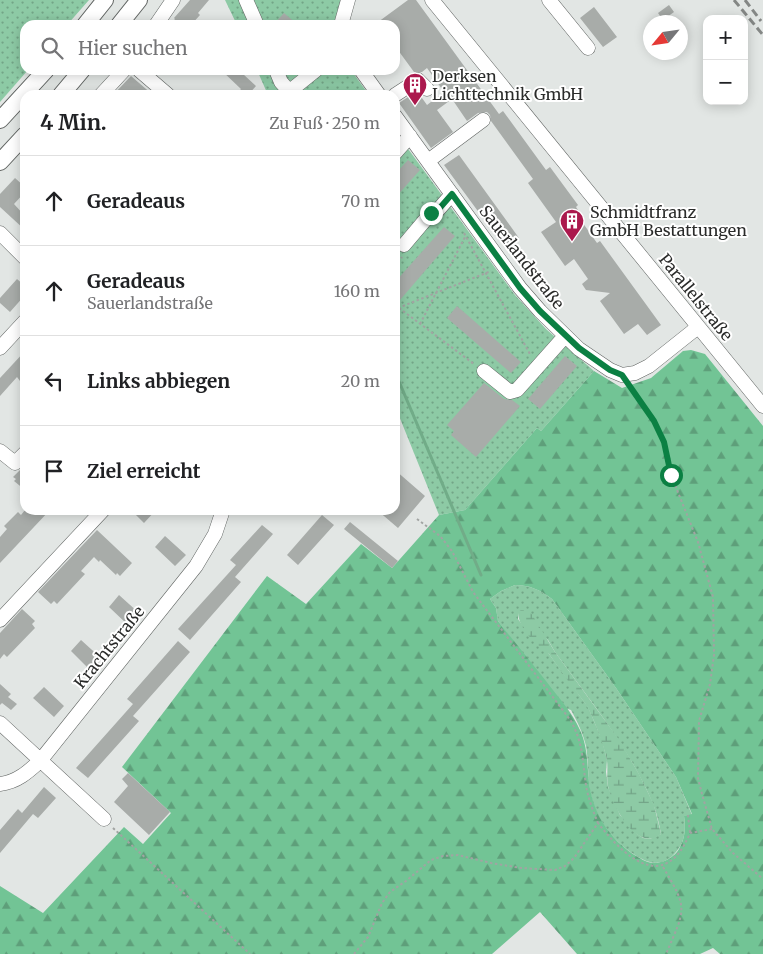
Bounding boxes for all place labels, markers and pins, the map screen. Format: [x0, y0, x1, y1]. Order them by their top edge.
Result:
place label: Derksen Lichttechnik GmbH [432, 66, 583, 104]
building icon: Derksen Lichttechnik GmbH [402, 72, 428, 106]
place label: Schmidtfranz GmbH Bestattungen [590, 202, 747, 240]
building icon: Schmidtfranz GmbH Bestattungen [559, 208, 585, 242]

